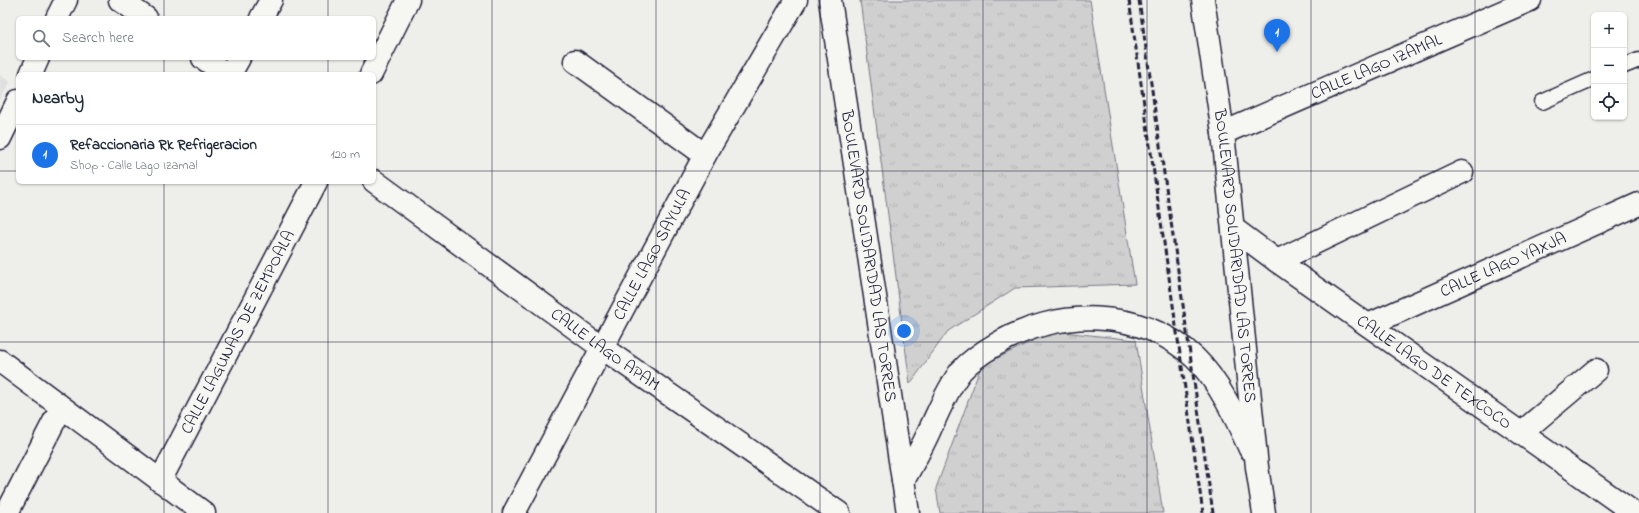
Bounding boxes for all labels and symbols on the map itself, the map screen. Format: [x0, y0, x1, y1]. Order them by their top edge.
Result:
pin: 1 [1264, 19, 1290, 52]
street label: CALLE LAGO IZAMAL [1307, 27, 1446, 106]
street label: BOULEVARD SOLIDARIDAD LAS TORRES [1207, 106, 1263, 404]
street label: BOULEVARD SOLIDARIDAD LAS TORRES [834, 107, 903, 404]
street label: CALLE LAGO SAYULA [607, 184, 697, 325]
street label: CALLE LAGO YAXJA [1436, 225, 1570, 304]
street label: CALLE LAGUNAS DE ZEMPOALA [174, 226, 301, 438]
street label: CALLE LAGO APAM [545, 302, 665, 397]
street label: CALLE LAGO DE TEXCOCO [1351, 308, 1517, 435]
your location [894, 321, 914, 341]

